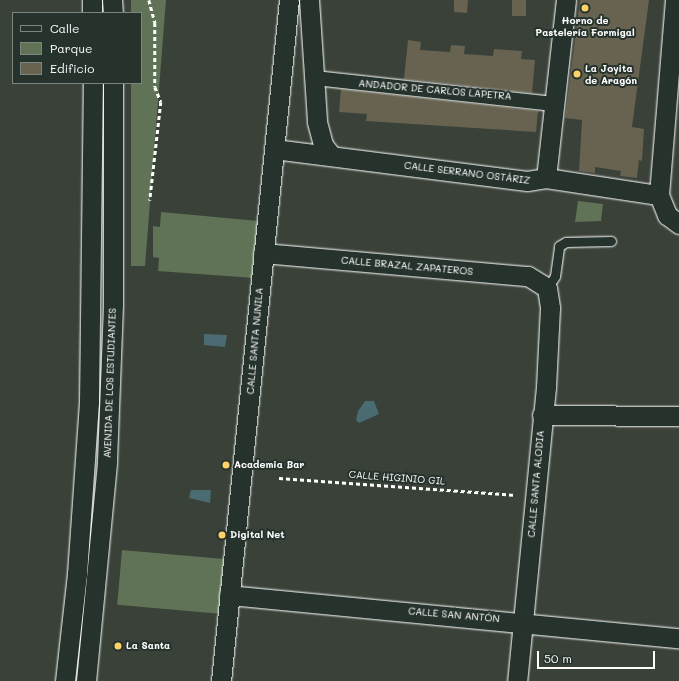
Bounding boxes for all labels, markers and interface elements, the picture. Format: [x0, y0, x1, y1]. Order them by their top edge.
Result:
marker: Horno de Pastelería Formigal [580, 3, 590, 13]
legend [12, 12, 142, 84]
place label: Horno de Pastelería Formigal [535, 14, 635, 38]
text: Calle [50, 20, 80, 36]
text: Parque [50, 40, 93, 56]
text: Edificio [50, 60, 94, 76]
place label: La Joyita de Aragón [585, 62, 637, 86]
marker: La Joyita de Aragón [572, 69, 582, 79]
street label: ANDADOR DE CARLOS LAPETRA [358, 77, 512, 103]
street label: CALLE SERRANO OSTÁRIZ [403, 159, 531, 187]
street label: CALLE BRAZAL ZAPATEROS [341, 254, 473, 278]
street label: CALLE SANTA NUNILA [244, 287, 266, 395]
street label: AVENIDA DE LOS ESTUDIANTES [101, 308, 119, 458]
street label: CALLE SANTA ALODIA [525, 430, 547, 538]
place label: Academia Bar [234, 459, 305, 471]
marker: Academia Bar [221, 460, 231, 470]
street label: CALLE HIGINIO GIL [348, 469, 446, 487]
place label: Digital Net [230, 529, 285, 541]
marker: Digital Net [217, 530, 227, 540]
street label: CALLE SAN ANTÓN [408, 605, 500, 625]
place label: La Santa [126, 640, 170, 652]
marker: La Santa [113, 641, 123, 651]
scale bar [539, 643, 657, 669]
text: 50 m [544, 650, 572, 666]

